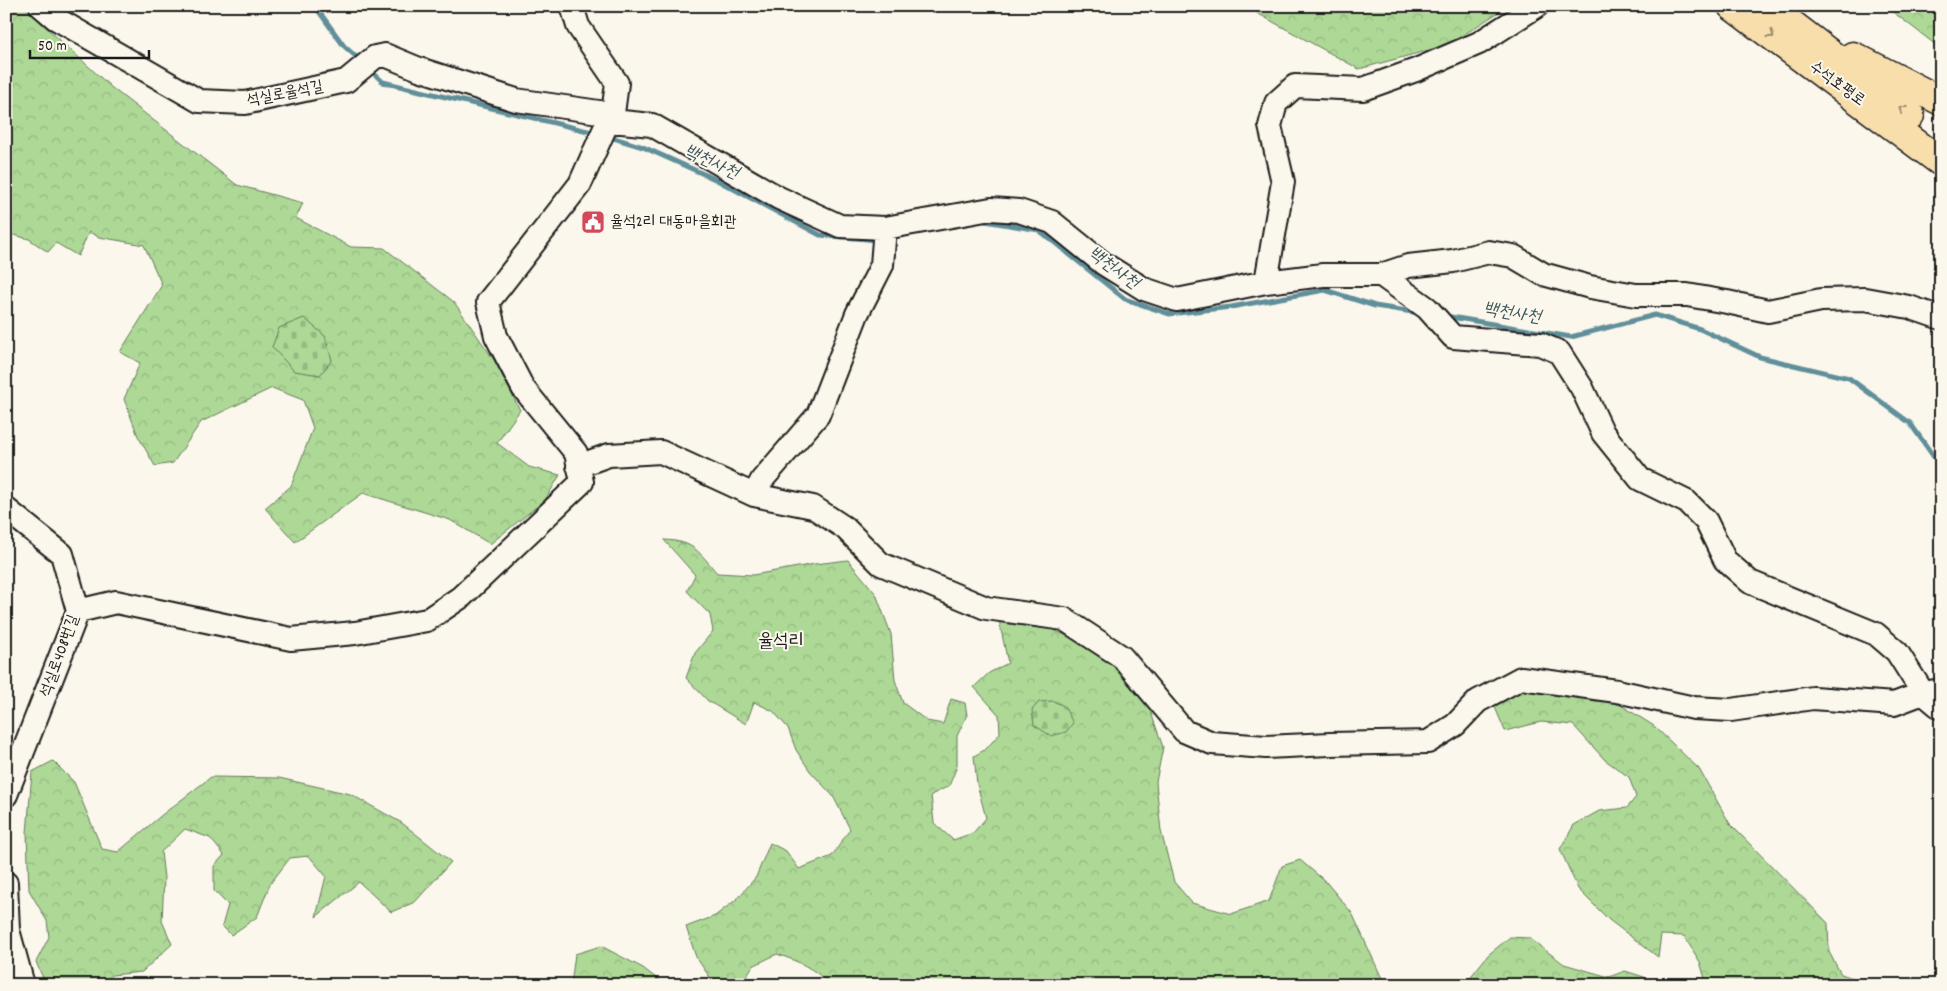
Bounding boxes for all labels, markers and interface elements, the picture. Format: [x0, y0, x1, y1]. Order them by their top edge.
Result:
scale bar [30, 28, 149, 60]
one-way arrow [1765, 29, 1775, 38]
text: 50 m [38, 36, 67, 58]
street label: 수석호평로 [1804, 56, 1870, 112]
street label: 석실로율석길 [245, 75, 325, 113]
one-way arrow [1899, 107, 1908, 115]
water label: 백천사천 [679, 139, 744, 187]
public building icon: 율석2리 대동마을회관 [580, 209, 606, 235]
place label: 율석2리 대동마을회관 [610, 211, 737, 234]
water label: 백천사천 [1082, 242, 1145, 297]
water label: 백천사천 [1481, 297, 1544, 331]
street label: 석실로408번길 [34, 611, 86, 700]
district label: 율석리 [758, 629, 804, 656]

